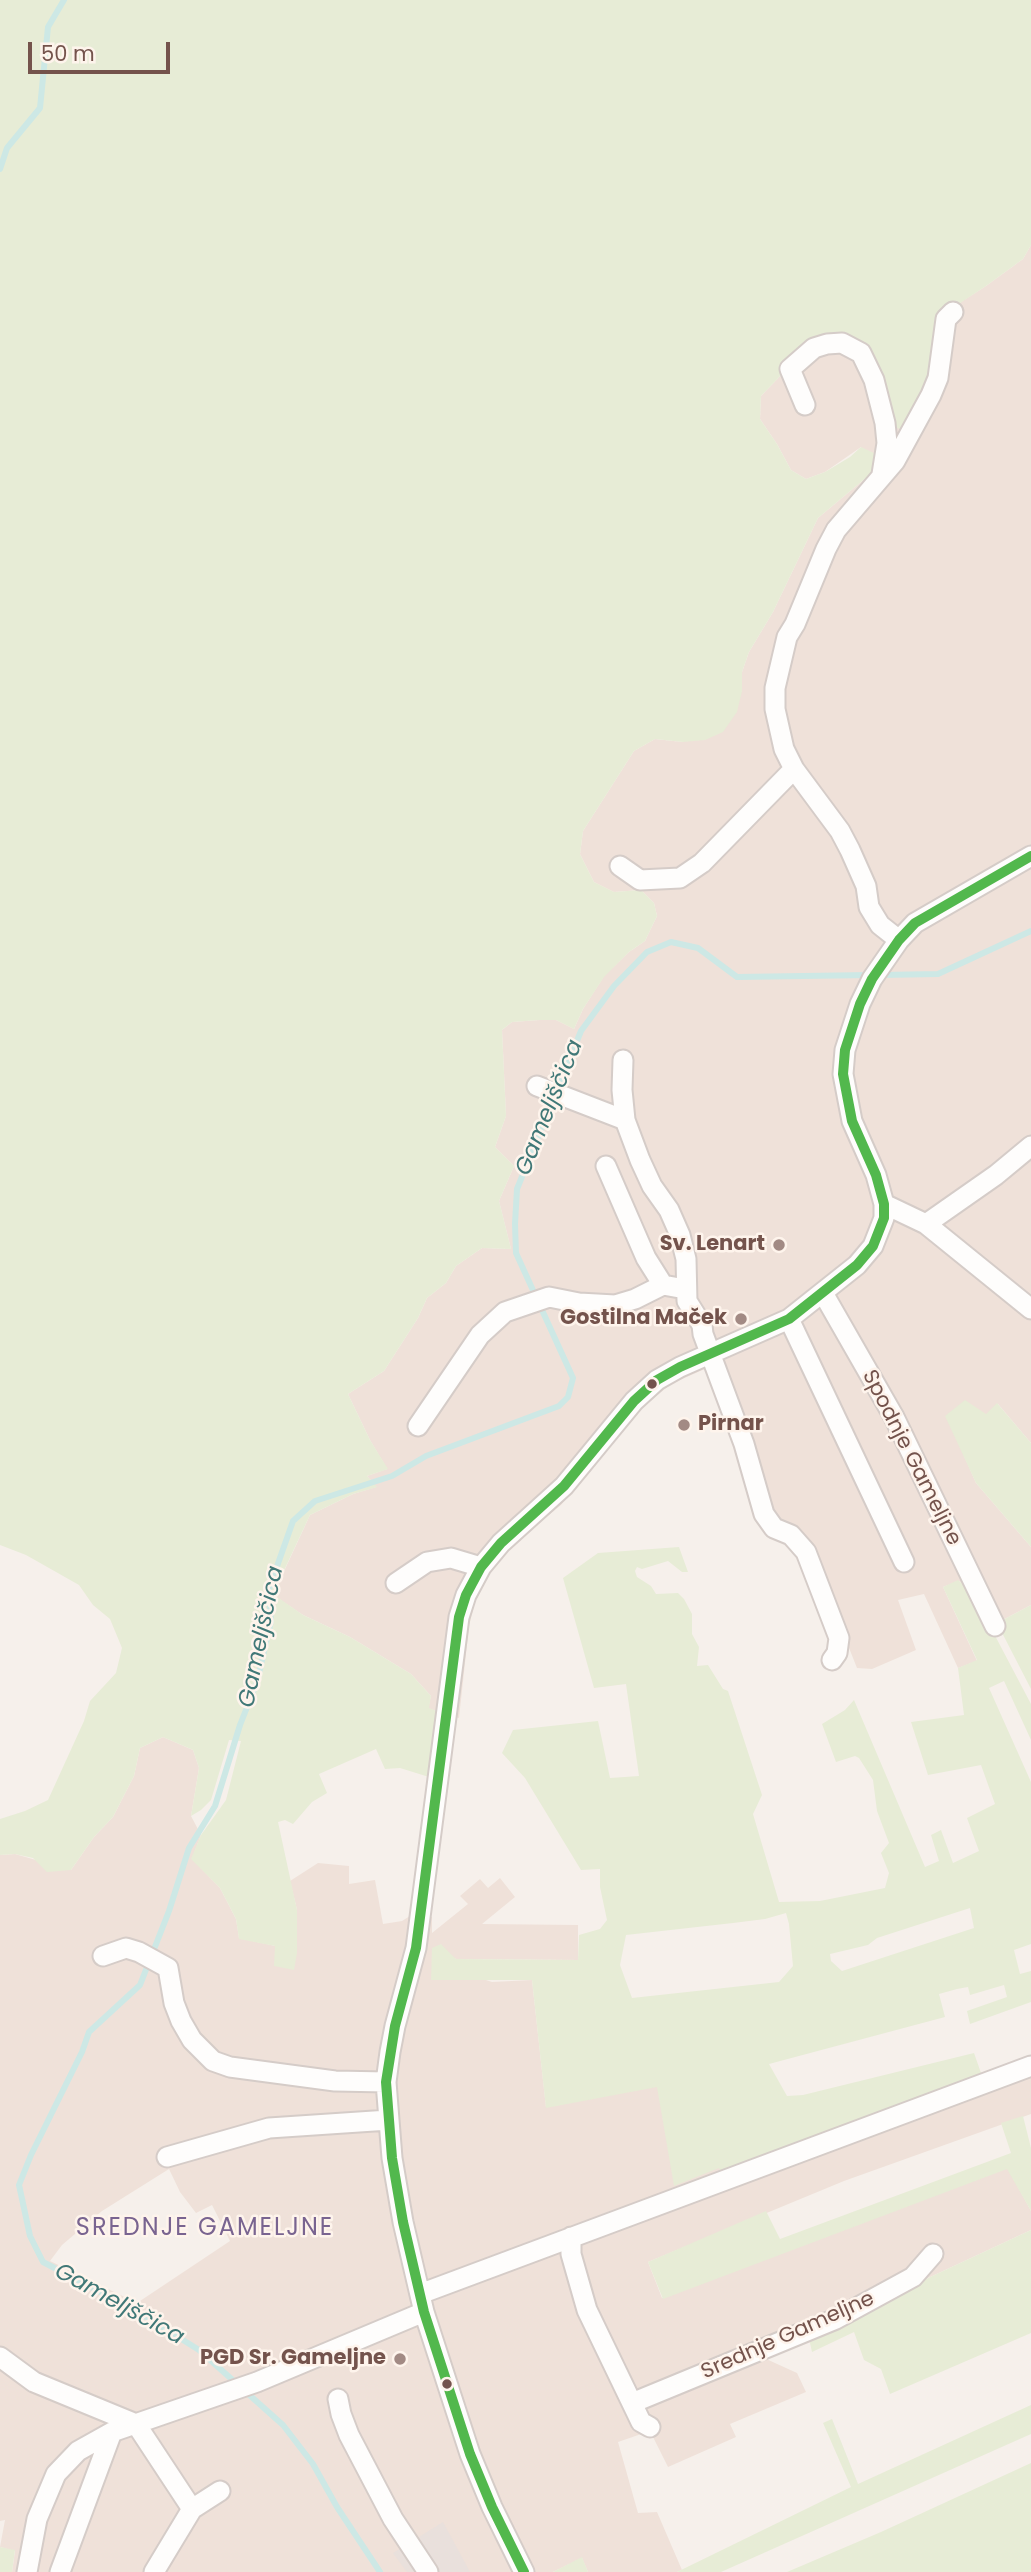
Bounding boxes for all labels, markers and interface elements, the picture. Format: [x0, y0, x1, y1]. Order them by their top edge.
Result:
scale bar [32, 28, 173, 72]
text: 50 m [41, 39, 95, 68]
water label: Gameljščica [510, 1036, 590, 1180]
place label: Sv. Lenart [660, 1232, 765, 1258]
marker: Sv. Lenart [771, 1237, 787, 1253]
place label: Gostilna Maček [560, 1306, 727, 1332]
marker: Gostilna Maček [733, 1311, 749, 1327]
street label: Spodnje Gameljne [856, 1366, 966, 1550]
unlabelled marker [645, 1377, 659, 1391]
place label: Pirnar [698, 1412, 764, 1438]
marker: Pirnar [676, 1417, 692, 1433]
water label: Gameljščica [234, 1564, 290, 1710]
district label: SREDNJE GAMELJNE [78, 2215, 332, 2243]
water label: Gameljščica [49, 2258, 189, 2352]
street label: Srednje Gameljne [698, 2287, 878, 2385]
place label: PGD Sr. Gameljne [200, 2346, 386, 2372]
marker: PGD Sr. Gameljne [392, 2351, 408, 2367]
unlabelled marker [440, 2377, 454, 2391]

